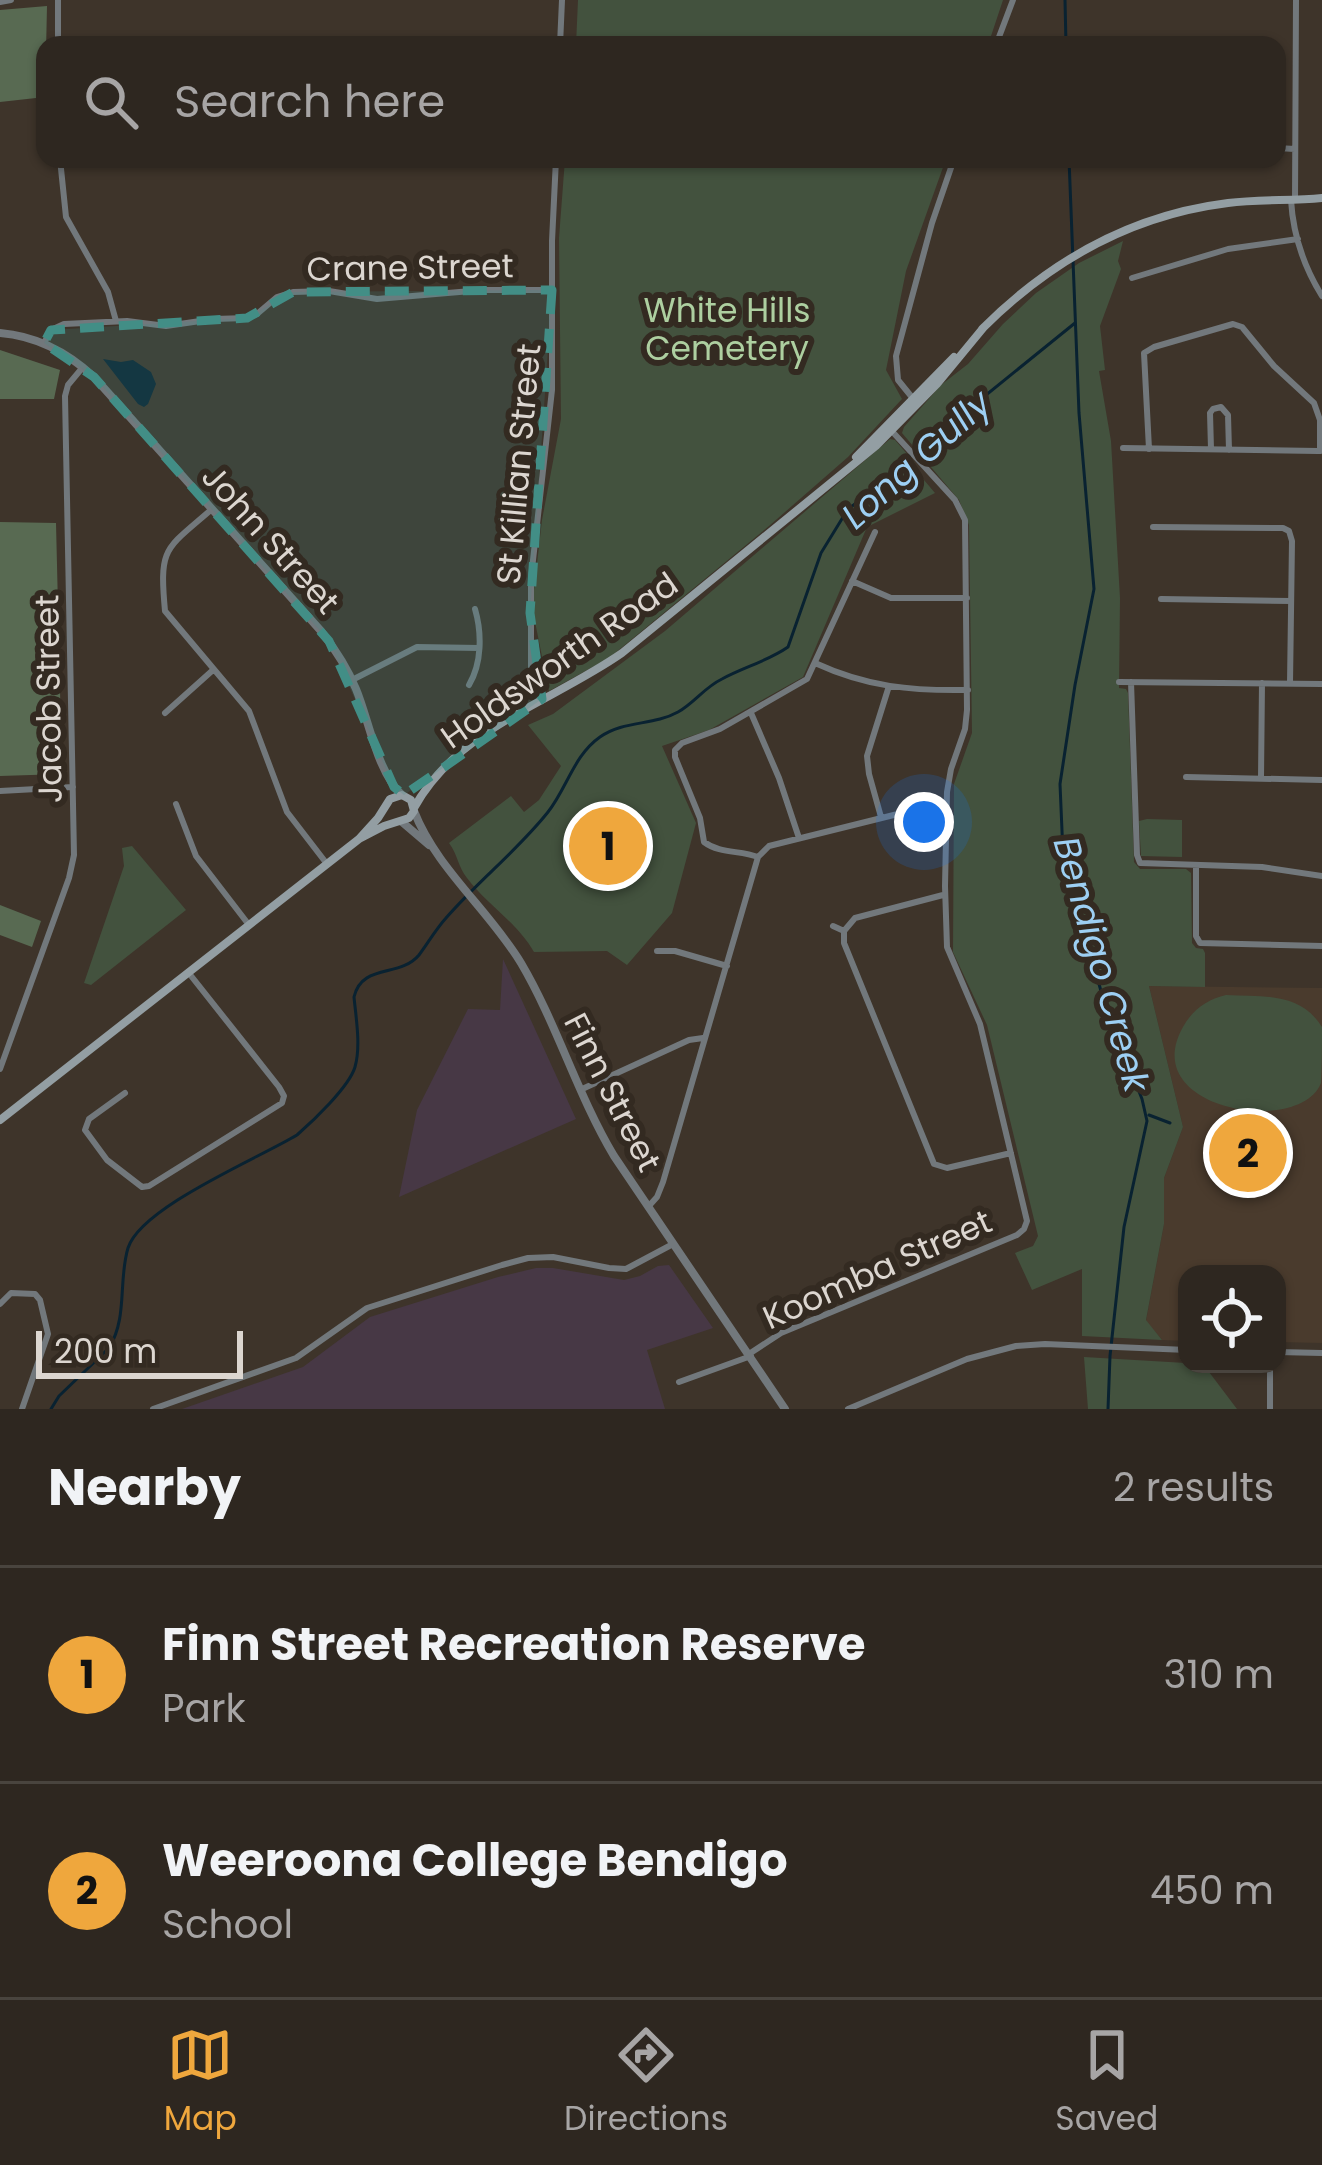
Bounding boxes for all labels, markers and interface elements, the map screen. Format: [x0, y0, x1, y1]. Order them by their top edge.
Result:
search box [36, 36, 1286, 168]
icon: search [78, 69, 144, 135]
text: Search here [174, 70, 445, 133]
street label: Crane Street [306, 242, 514, 293]
park label: White Hills Cemetery [643, 287, 811, 372]
street label: St Killian Street [485, 342, 552, 586]
water label: Long Gully [830, 377, 1004, 540]
street label: John Street [191, 454, 350, 624]
street label: Holdsworth Road [431, 561, 687, 760]
street label: Jacob Street [23, 594, 74, 804]
your location [894, 792, 954, 852]
pin: 1 [569, 801, 647, 891]
water label: Bendigo Creek [1041, 831, 1163, 1099]
street label: Finn Street [552, 1005, 673, 1180]
pin: 2 [1209, 1108, 1287, 1198]
street label: Koomba Street [755, 1198, 999, 1341]
map controls [1178, 1265, 1286, 1373]
button: locate [1178, 1265, 1286, 1373]
scale bar [36, 1325, 243, 1378]
text: 200 m [54, 1328, 157, 1375]
text: Nearby [48, 1451, 241, 1523]
text: 2 results [1113, 1460, 1274, 1515]
text: Finn Street Recreation Reserve [162, 1613, 866, 1676]
text: 1 [80, 1647, 94, 1702]
text: 310 m [1163, 1647, 1274, 1702]
text: Park [162, 1681, 246, 1736]
text: Weeroona College Bendigo [162, 1829, 788, 1892]
text: 2 [76, 1863, 98, 1918]
text: 450 m [1150, 1863, 1274, 1918]
text: School [162, 1897, 293, 1952]
tab: Map [164, 2022, 237, 2144]
tab: Directions [564, 2022, 728, 2144]
tab: Saved [1055, 2022, 1158, 2144]

